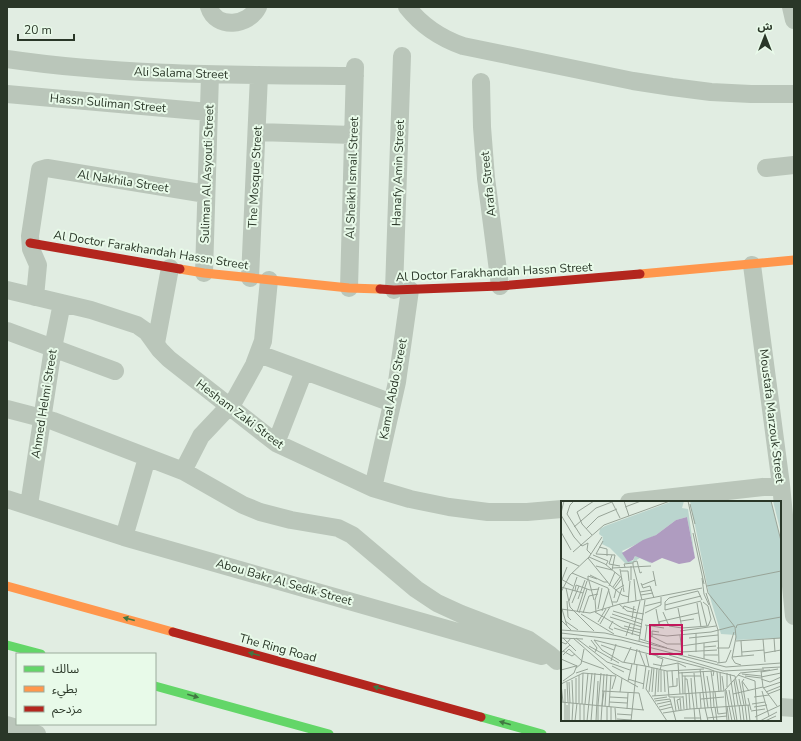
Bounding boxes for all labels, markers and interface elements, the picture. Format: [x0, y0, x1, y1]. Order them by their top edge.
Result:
scale bar [18, 16, 74, 42]
north arrow [745, 16, 785, 56]
text: ش [757, 19, 773, 34]
text: 20 m [24, 22, 52, 38]
street label: Ali Salama Street [134, 63, 229, 83]
street label: Hassn Suliman Street [49, 90, 168, 116]
street label: Suliman Al Asyouti Street [197, 103, 217, 244]
street label: Al Sheikh Ismail Street [342, 116, 362, 239]
street label: Hanafy Amin Street [388, 119, 408, 226]
street label: The Mosque Street [244, 125, 266, 228]
street label: Arafa Street [477, 150, 499, 217]
street label: Al Nakhila Street [76, 166, 170, 196]
street label: Al Doctor Farakhandah Hassn Street [52, 227, 250, 273]
street label: Al Doctor Farakhandah Hassn Street [395, 259, 594, 285]
street label: Kamal Abdo Street [375, 336, 411, 441]
street label: Ahmed Helmi Street [27, 348, 61, 460]
street label: Moustafa Marzouk Street [756, 348, 788, 485]
street label: Hesham Zaki Street [193, 376, 288, 453]
inset map [561, 501, 781, 721]
street label: Abou Bakr Al Sedik Street [214, 555, 355, 609]
one-way arrow [123, 616, 135, 622]
street label: The Ring Road [238, 630, 318, 666]
one-way arrow [248, 651, 260, 657]
legend [16, 653, 156, 725]
text: سالك [52, 661, 79, 677]
text: بطيء [52, 681, 78, 699]
one-way arrow [373, 685, 386, 691]
one-way arrow [187, 693, 199, 699]
text: مزدحم [52, 701, 82, 718]
one-way arrow [498, 720, 511, 726]

